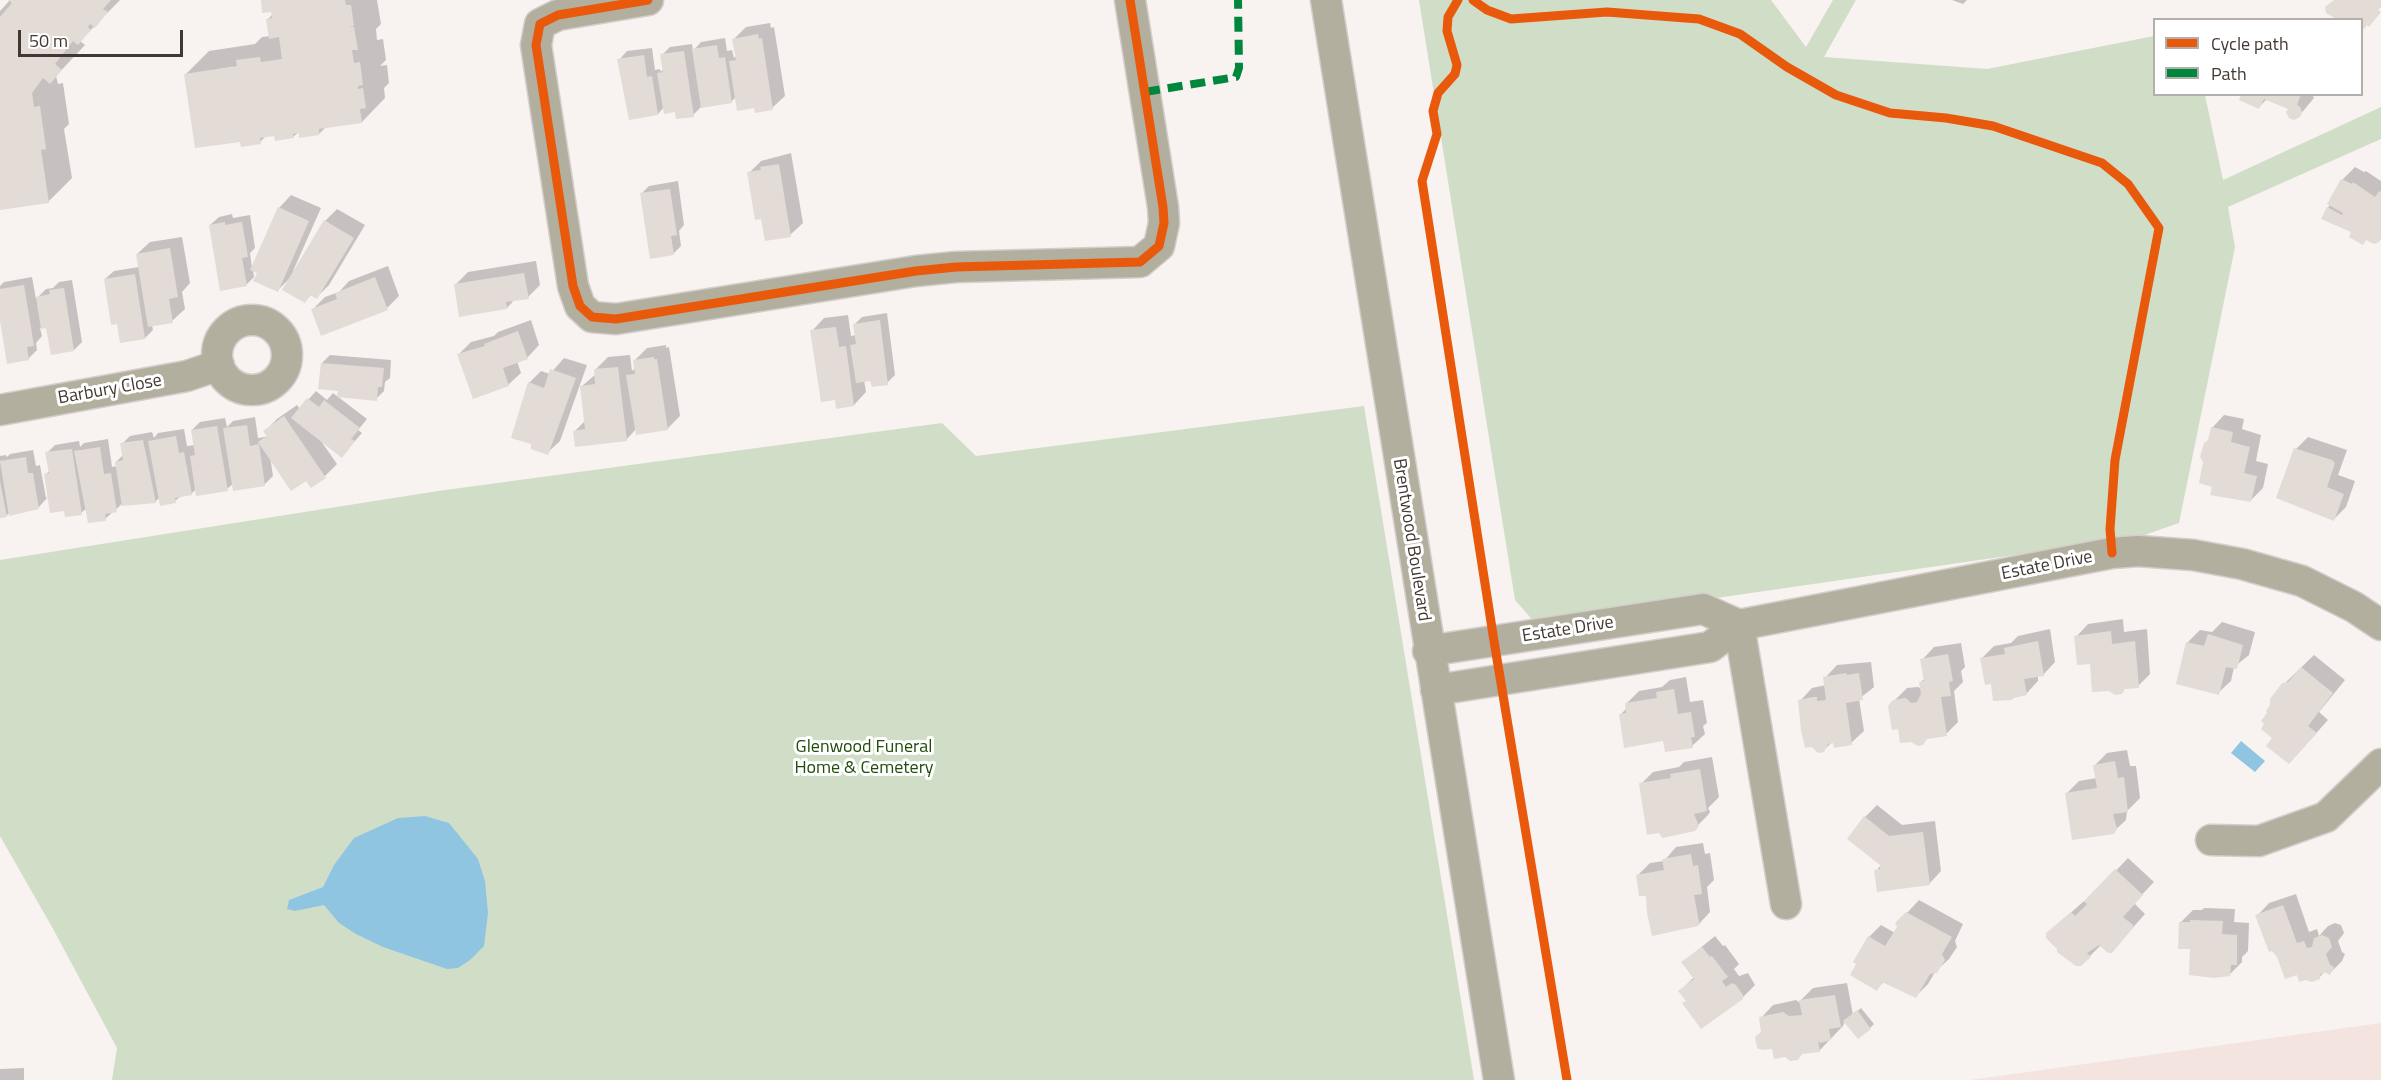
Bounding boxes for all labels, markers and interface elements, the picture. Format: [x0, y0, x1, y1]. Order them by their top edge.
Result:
scale bar [21, 18, 186, 56]
legend [2153, 18, 2363, 96]
text: 50 m [29, 27, 68, 54]
text: Cycle path [2211, 30, 2289, 57]
text: Path [2211, 60, 2247, 87]
street label: Barbury Close [56, 370, 164, 410]
street label: Brentwood Boulevard [1387, 457, 1435, 623]
street label: Estate Drive [2000, 547, 2094, 585]
street label: Estate Drive [1521, 612, 1615, 648]
park label: Glenwood Funeral Home & Cemetery [794, 737, 934, 780]

